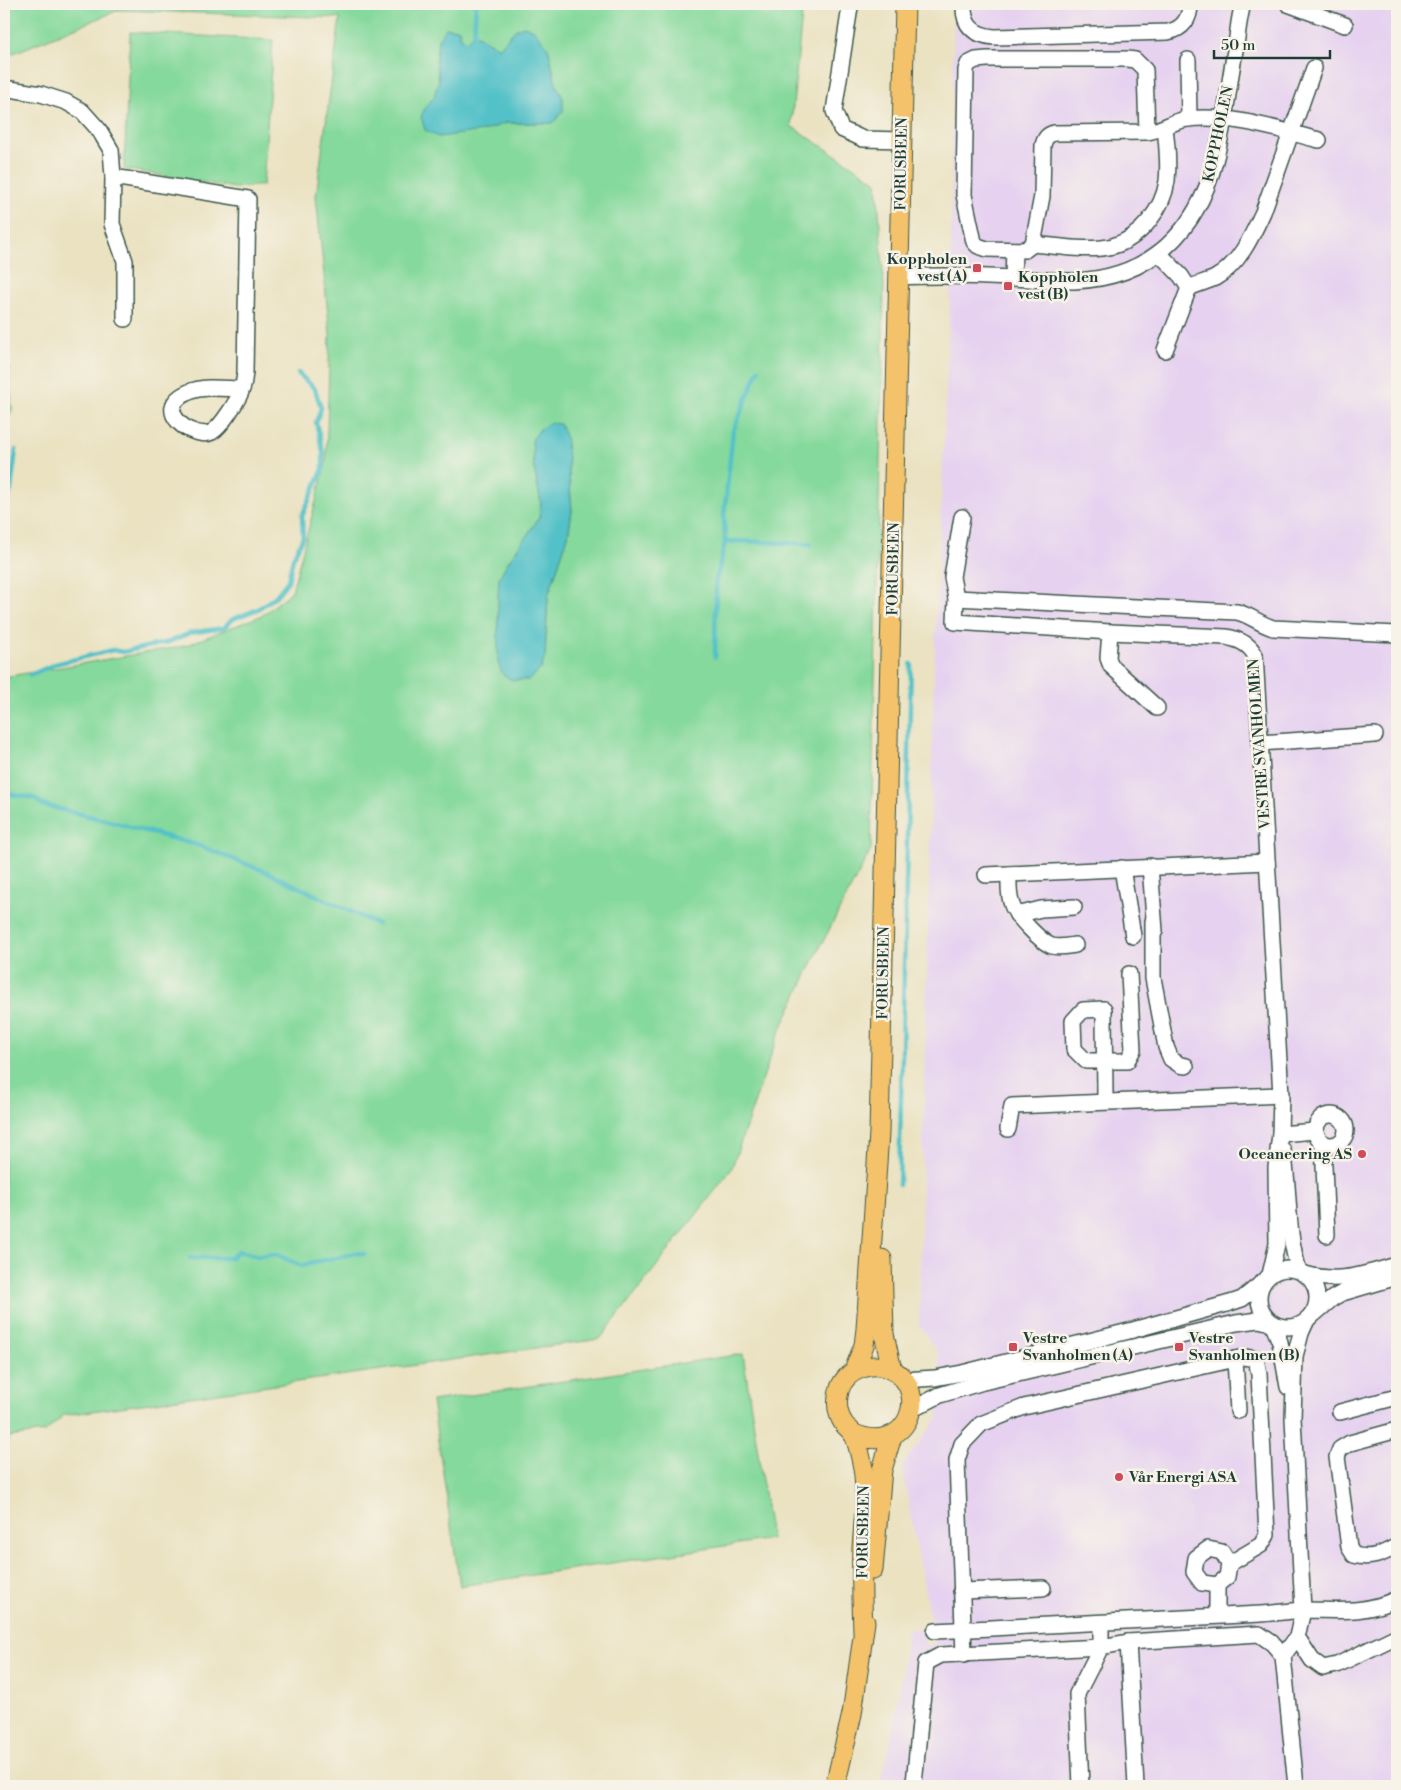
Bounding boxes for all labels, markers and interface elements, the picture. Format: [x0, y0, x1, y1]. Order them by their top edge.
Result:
scale bar [1214, 28, 1330, 60]
text: 50 m [1221, 36, 1255, 55]
street label: KOPPHOLEN [1199, 84, 1238, 184]
street label: FORUSBEEN [891, 117, 912, 211]
place label: Koppholen vest (A) [887, 250, 968, 286]
marker: Koppholen vest (A) [971, 262, 983, 274]
place label: Koppholen vest (B) [1017, 268, 1099, 304]
marker: Koppholen vest (B) [1002, 280, 1014, 292]
street label: FORUSBEEN [883, 522, 904, 616]
street label: VESTRE SVANHOLMEN [1244, 658, 1275, 831]
street label: FORUSBEEN [873, 926, 894, 1020]
place label: Oceaneering AS [1238, 1145, 1352, 1164]
marker: Oceaneering AS [1356, 1148, 1368, 1160]
place label: Vestre Svanholmen (A) [1022, 1329, 1133, 1365]
place label: Vestre Svanholmen (B) [1188, 1329, 1300, 1365]
marker: Vestre Svanholmen (A) [1007, 1341, 1019, 1353]
marker: Vestre Svanholmen (B) [1173, 1341, 1185, 1353]
place label: Vår Energi ASA [1128, 1468, 1237, 1487]
marker: Vår Energi ASA [1113, 1471, 1125, 1483]
street label: FORUSBEEN [853, 1485, 874, 1579]

